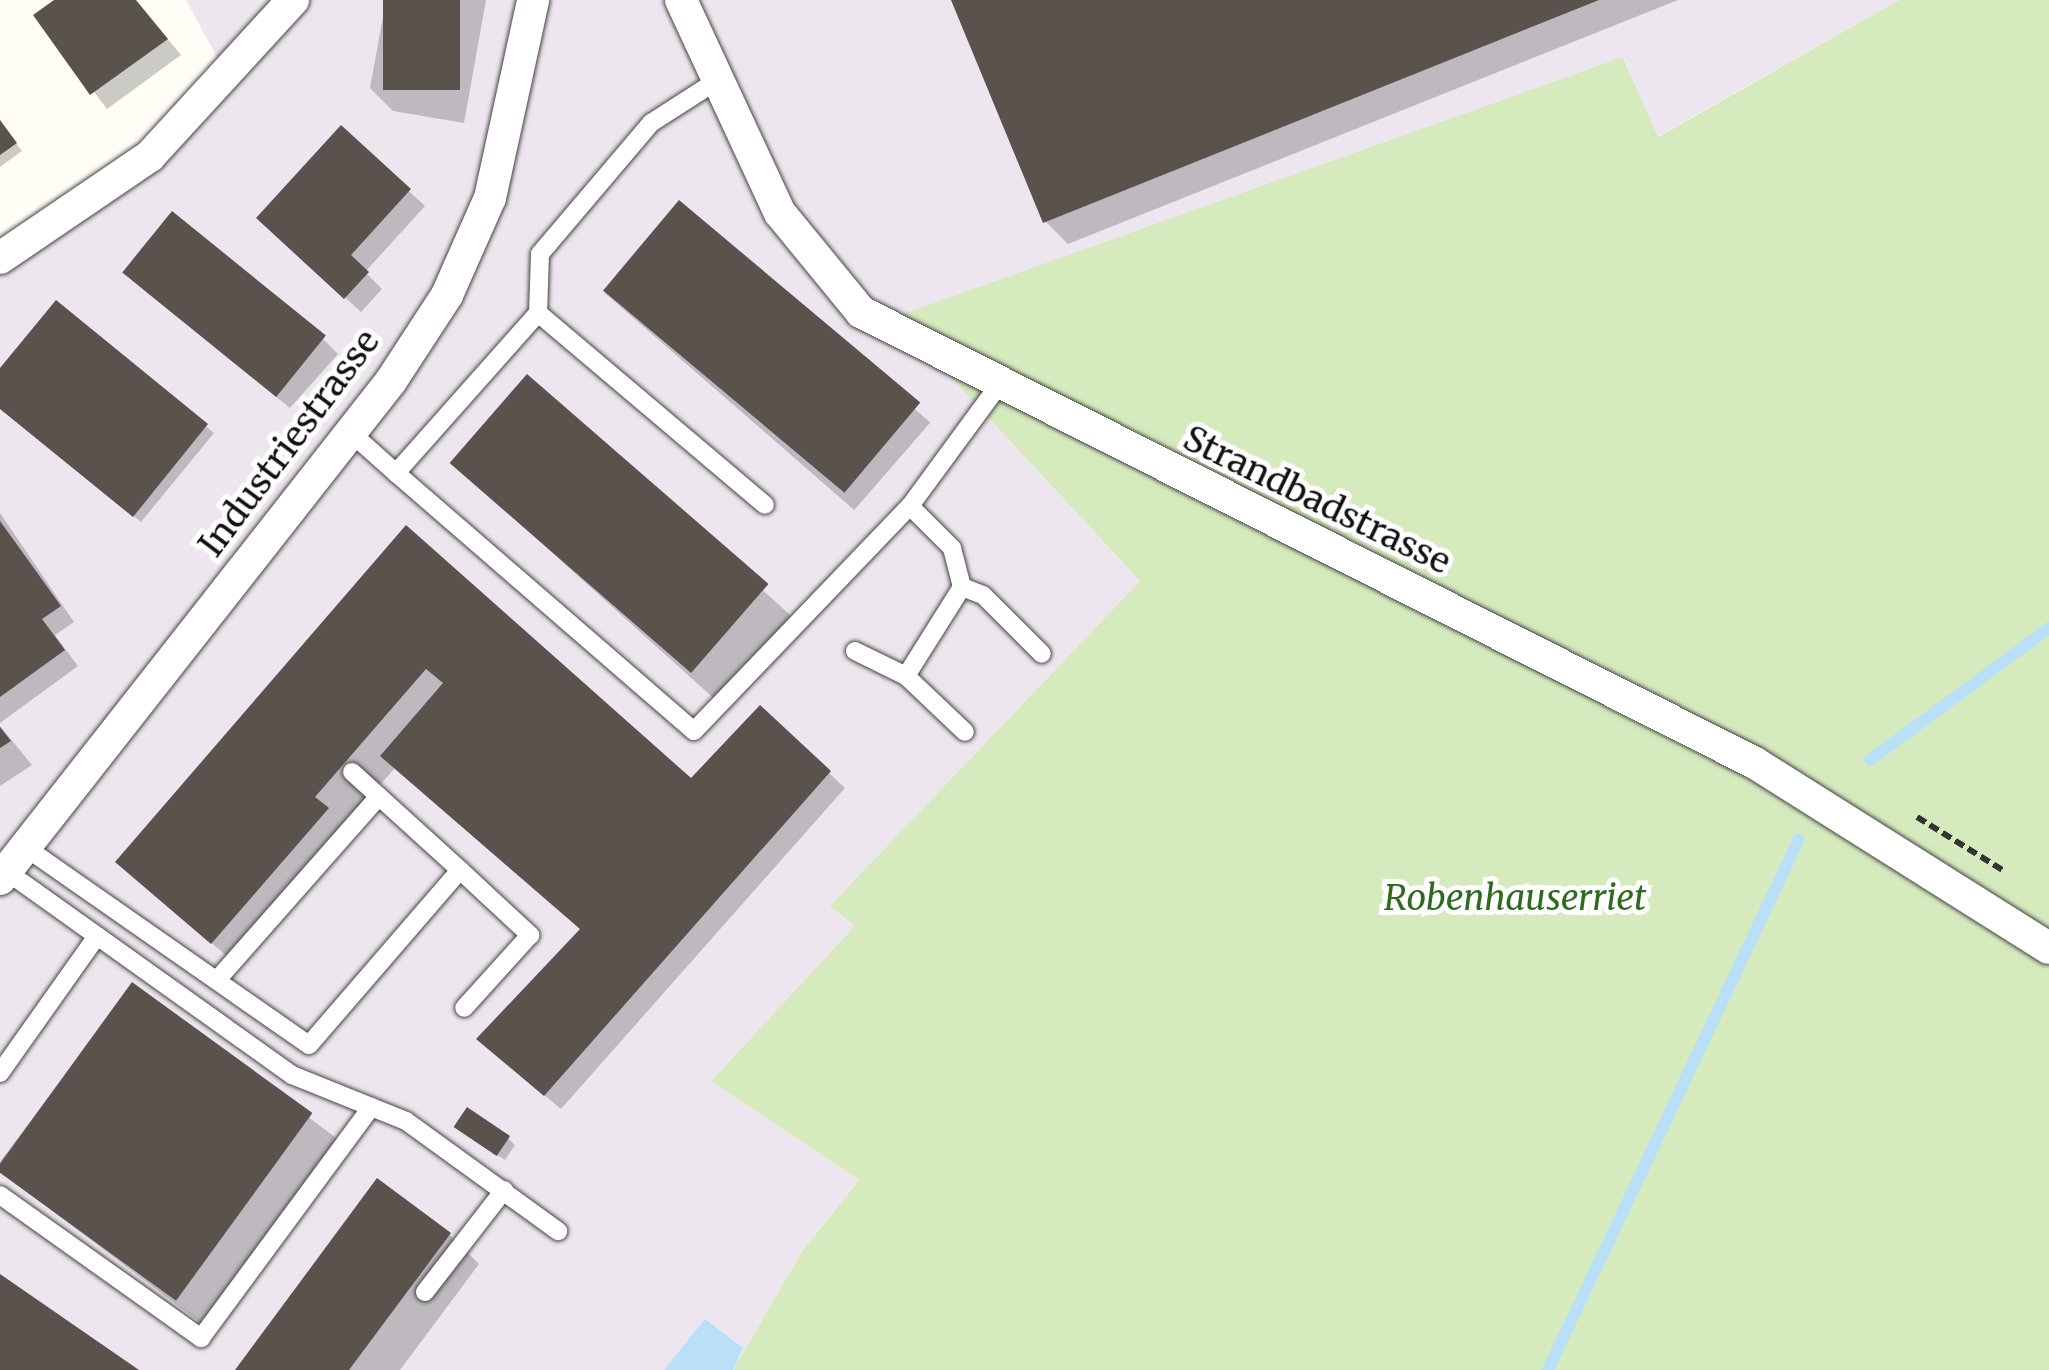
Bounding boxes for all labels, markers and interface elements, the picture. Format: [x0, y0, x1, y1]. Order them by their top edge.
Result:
street label: Industriestrasse [190, 321, 388, 565]
street label: Strandbadstrasse [1177, 417, 1457, 583]
park label: Robenhauserriet [1384, 877, 1646, 919]

